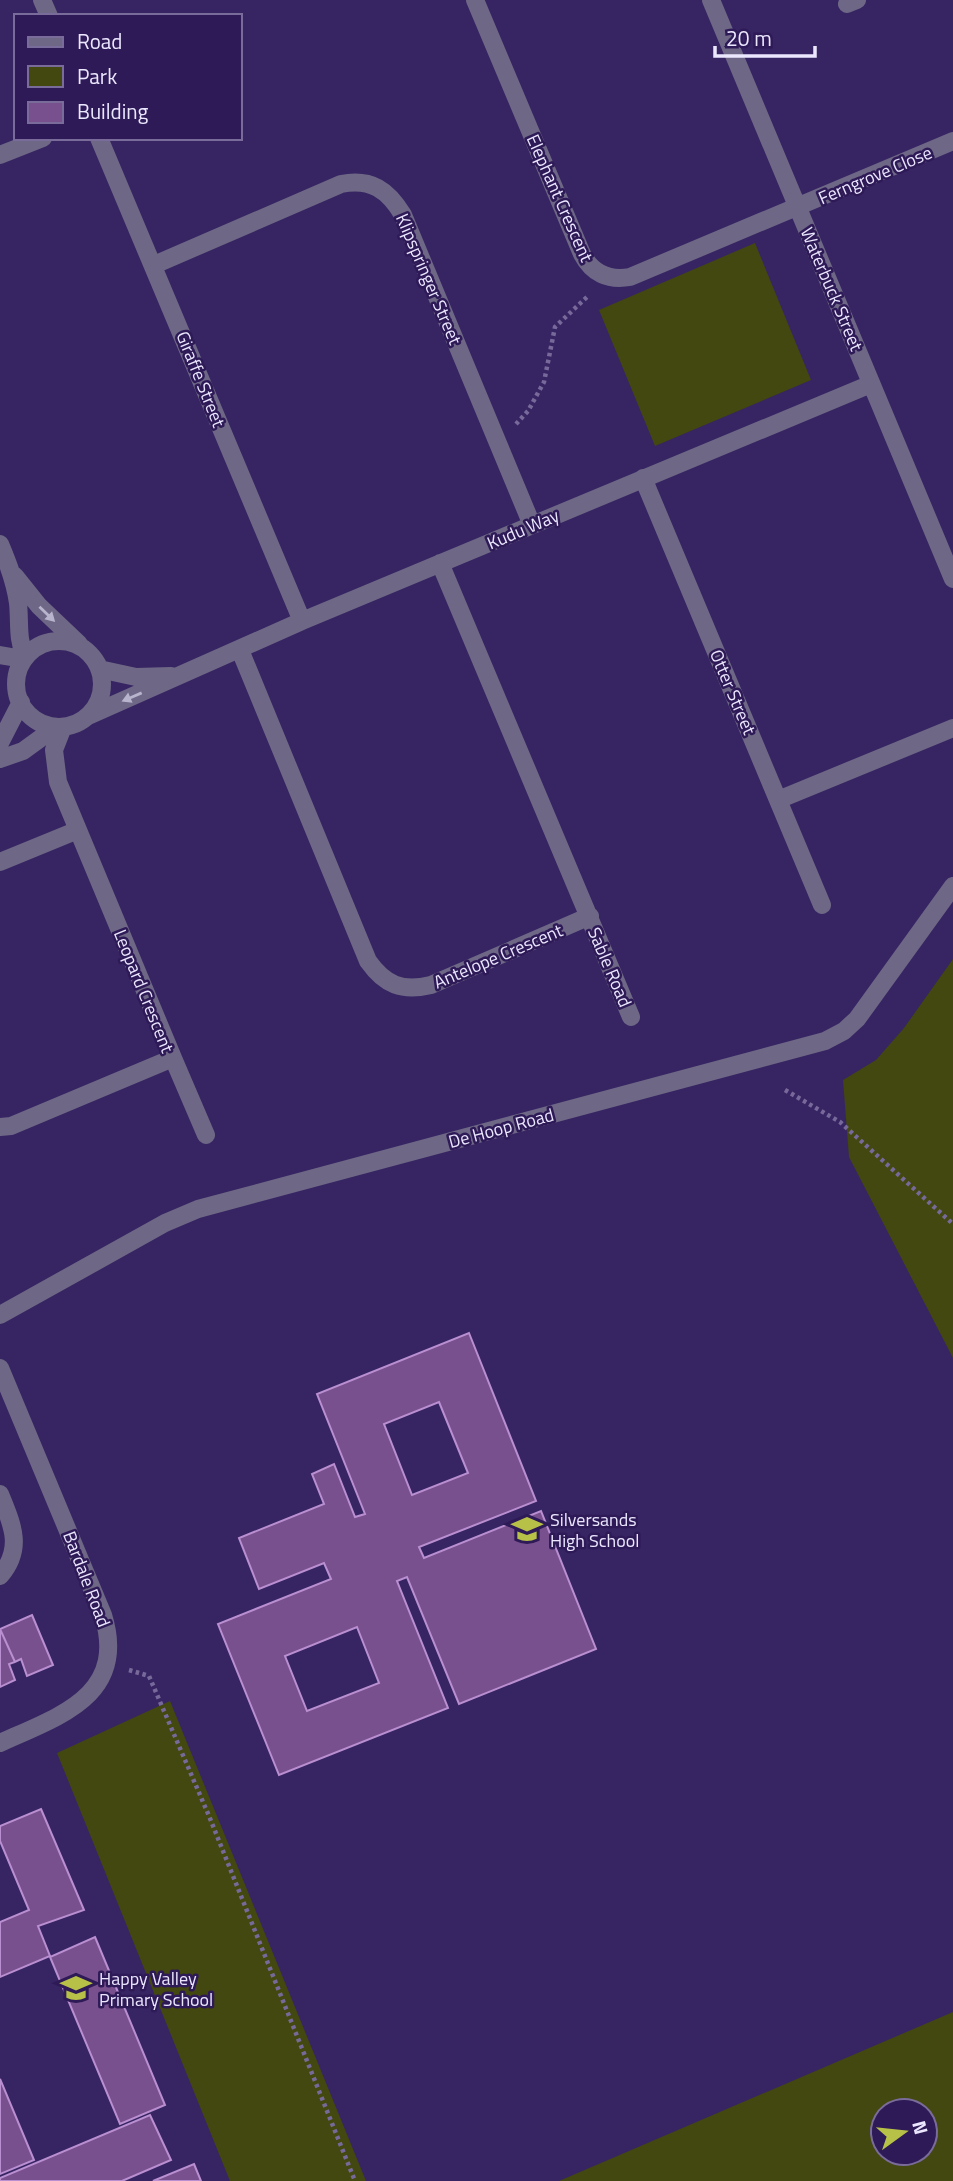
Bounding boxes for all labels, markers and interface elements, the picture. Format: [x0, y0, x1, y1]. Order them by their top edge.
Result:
legend [14, 14, 242, 140]
scale bar [715, 14, 815, 58]
text: 20 m [726, 22, 772, 54]
text: Road [77, 25, 122, 57]
text: Park [77, 60, 117, 92]
text: Building [77, 95, 149, 127]
street label: Elephant Crescent [520, 130, 601, 267]
street label: Ferngrove Close [814, 139, 936, 211]
street label: Klipspringer Street [389, 209, 469, 350]
street label: Waterbuck Street [794, 223, 871, 356]
street label: Giraffe Street [169, 327, 233, 432]
street label: Kudu Way [483, 502, 563, 556]
one-way arrow [39, 605, 56, 622]
street label: Otter Street [703, 645, 763, 739]
one-way arrow [122, 692, 143, 703]
street label: Antelope Crescent [429, 916, 567, 995]
street label: Sable Road [581, 923, 639, 1011]
street label: Leopard Crescent [107, 925, 181, 1057]
street label: De Hoop Road [445, 1101, 557, 1155]
place label: Silversands High School [550, 1506, 639, 1554]
school or university icon: Silversands High School [510, 1512, 544, 1546]
street label: Bardale Road [56, 1527, 118, 1631]
place label: Happy Valley Primary School [99, 1965, 213, 2013]
school or university icon: Happy Valley Primary School [59, 1971, 93, 2005]
north arrow [869, 2097, 939, 2167]
text: N [905, 2117, 937, 2138]

